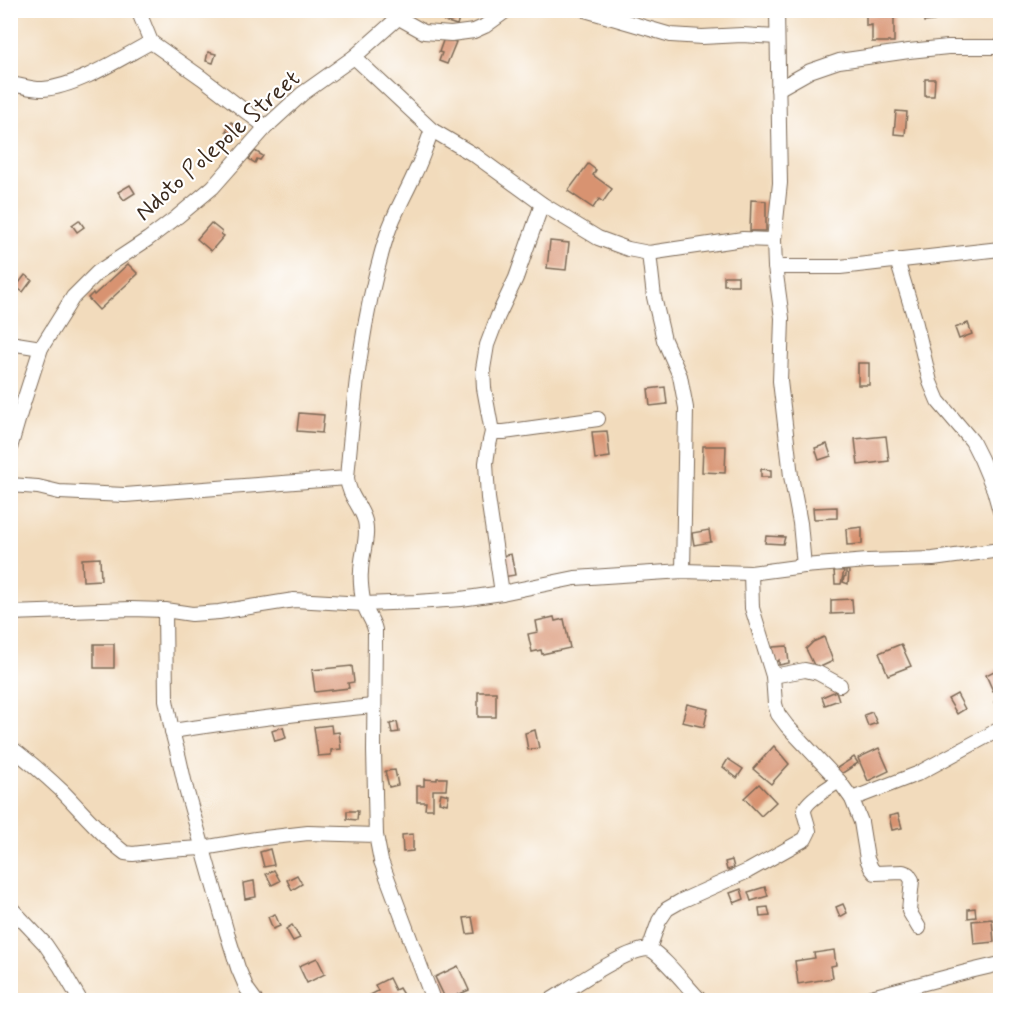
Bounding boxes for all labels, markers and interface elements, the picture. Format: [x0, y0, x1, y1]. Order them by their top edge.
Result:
street label: Ndoto Polepole Street [129, 64, 307, 229]

